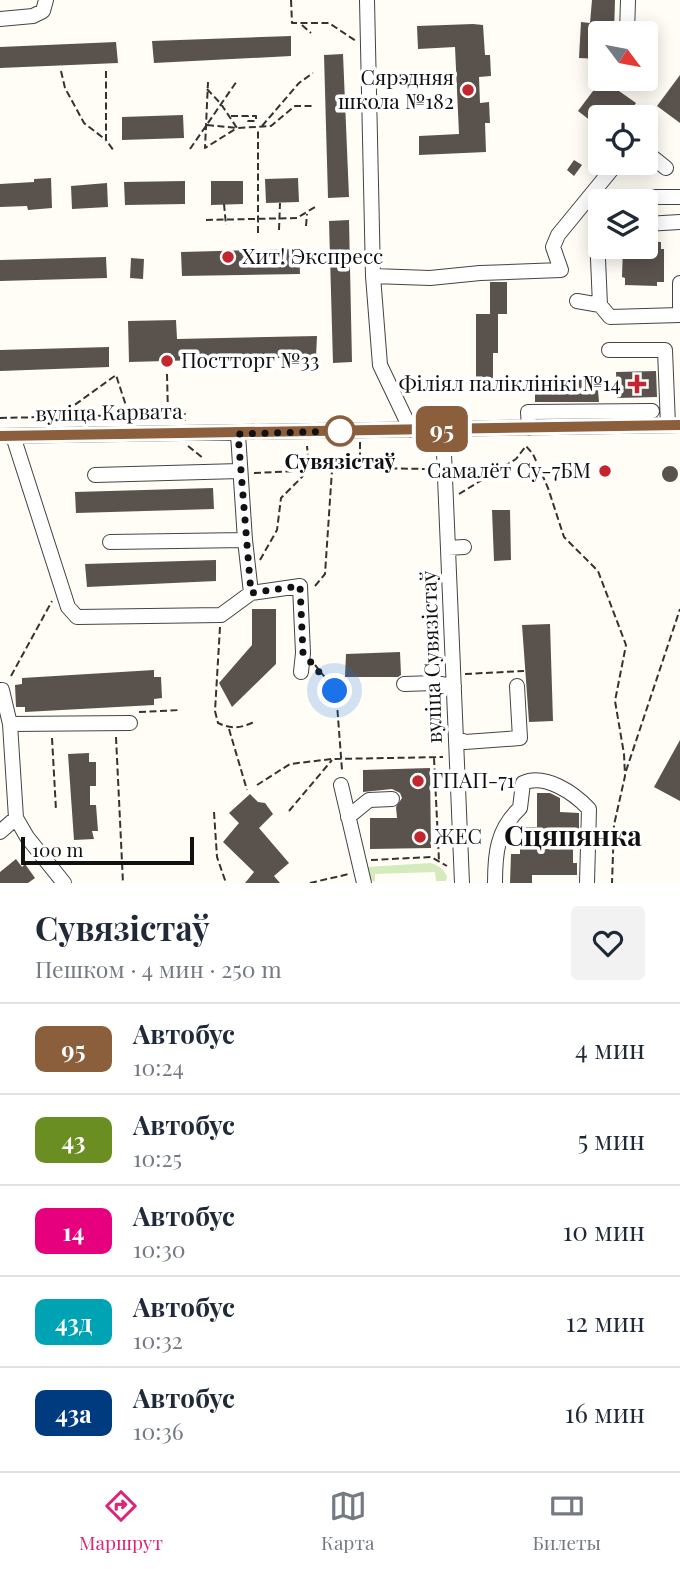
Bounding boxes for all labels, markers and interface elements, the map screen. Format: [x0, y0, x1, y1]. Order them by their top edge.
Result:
north arrow [588, 21, 658, 91]
map controls [588, 21, 658, 259]
place label: Сярэдняя школа №182 [338, 62, 454, 114]
marker: Сярэдняя школа №182 [460, 82, 476, 98]
button: locate [588, 105, 658, 175]
button: layers [588, 189, 658, 259]
place label: Хит! Экспресс [242, 241, 383, 269]
marker: Хит! Экспресс [220, 249, 236, 265]
place label: Постторг №33 [181, 345, 319, 373]
marker: Постторг №33 [159, 353, 175, 369]
place label: Філіял паліклінікі №14 [399, 368, 621, 396]
marker: Філіял паліклінікі №14 [627, 374, 647, 394]
street label: вуліца Карвата [35, 396, 183, 426]
line badge: 95 [410, 406, 474, 452]
text: 95 [430, 413, 454, 445]
marker: Сувязістаў [325, 416, 355, 446]
place label: Сувязістаў [284, 446, 396, 474]
place label: Самалёт Су-7БМ [427, 455, 591, 483]
marker: Самалёт Су-7БМ [597, 463, 613, 479]
street label: вуліца Сувязістаў [413, 570, 447, 744]
your location [317, 673, 352, 708]
place label: ГПАП-71 [432, 765, 515, 793]
marker: ГПАП-71 [410, 773, 426, 789]
district label: Сцяпянка [504, 816, 642, 853]
place label: ЖЕС [434, 821, 482, 849]
marker: ЖЕС [412, 829, 428, 845]
scale bar [21, 834, 194, 866]
text: 100 m [32, 836, 83, 862]
text: Сувязістаў [35, 905, 210, 949]
button: heart [571, 906, 645, 980]
text: Пешком · 4 мин · 250 m [35, 953, 282, 984]
text: Автобус [133, 1016, 235, 1051]
text: 4 мин [575, 1031, 645, 1066]
text: 95 [61, 1033, 86, 1065]
text: 10:24 [133, 1051, 184, 1082]
text: Автобус [133, 1107, 235, 1142]
text: 5 мин [577, 1122, 645, 1157]
text: 43 [62, 1124, 85, 1156]
text: 10:25 [133, 1142, 182, 1173]
text: Автобус [133, 1198, 235, 1233]
text: 10 мин [563, 1213, 645, 1248]
text: 14 [63, 1215, 84, 1247]
text: 10:30 [133, 1233, 186, 1264]
text: Автобус [133, 1289, 235, 1324]
text: 12 мин [566, 1304, 645, 1339]
text: 43д [55, 1306, 92, 1338]
text: 10:32 [133, 1324, 183, 1355]
text: Автобус [133, 1380, 235, 1415]
text: 16 мин [565, 1395, 645, 1430]
text: 43а [55, 1397, 92, 1429]
text: 10:36 [133, 1415, 184, 1446]
tab: Маршрут [79, 1487, 163, 1555]
tab: Карта [321, 1487, 374, 1555]
tab: Билеты [532, 1487, 601, 1555]

